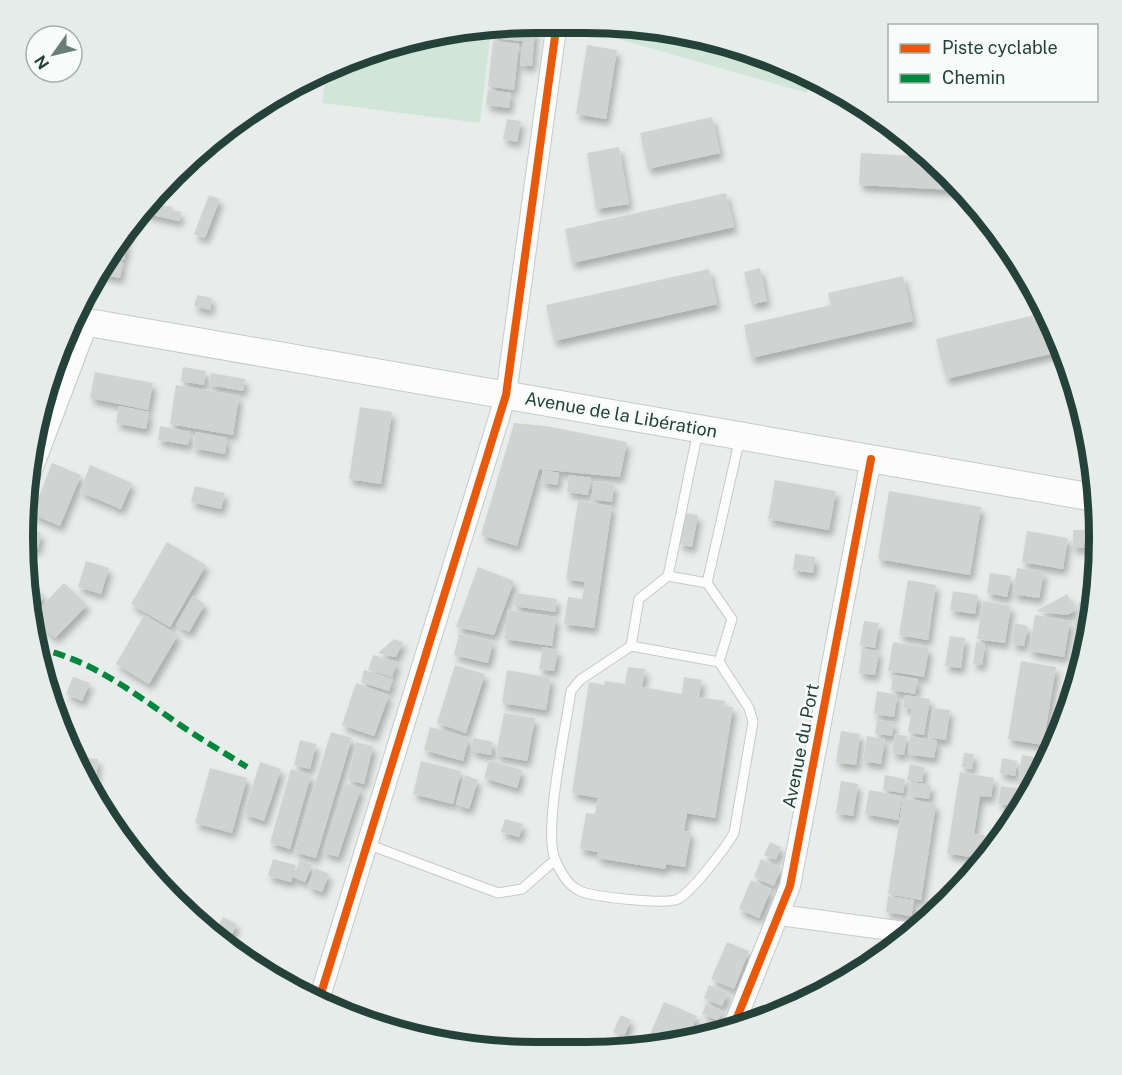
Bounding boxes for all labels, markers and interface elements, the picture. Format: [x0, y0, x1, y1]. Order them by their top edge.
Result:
north arrow [24, 24, 84, 84]
legend [888, 24, 1098, 102]
text: Piste cyclable [942, 37, 1058, 58]
text: N [31, 52, 53, 73]
text: Chemin [942, 67, 1006, 88]
street label: Avenue de la Libération [523, 387, 719, 442]
street label: Avenue du Port [778, 682, 823, 810]

